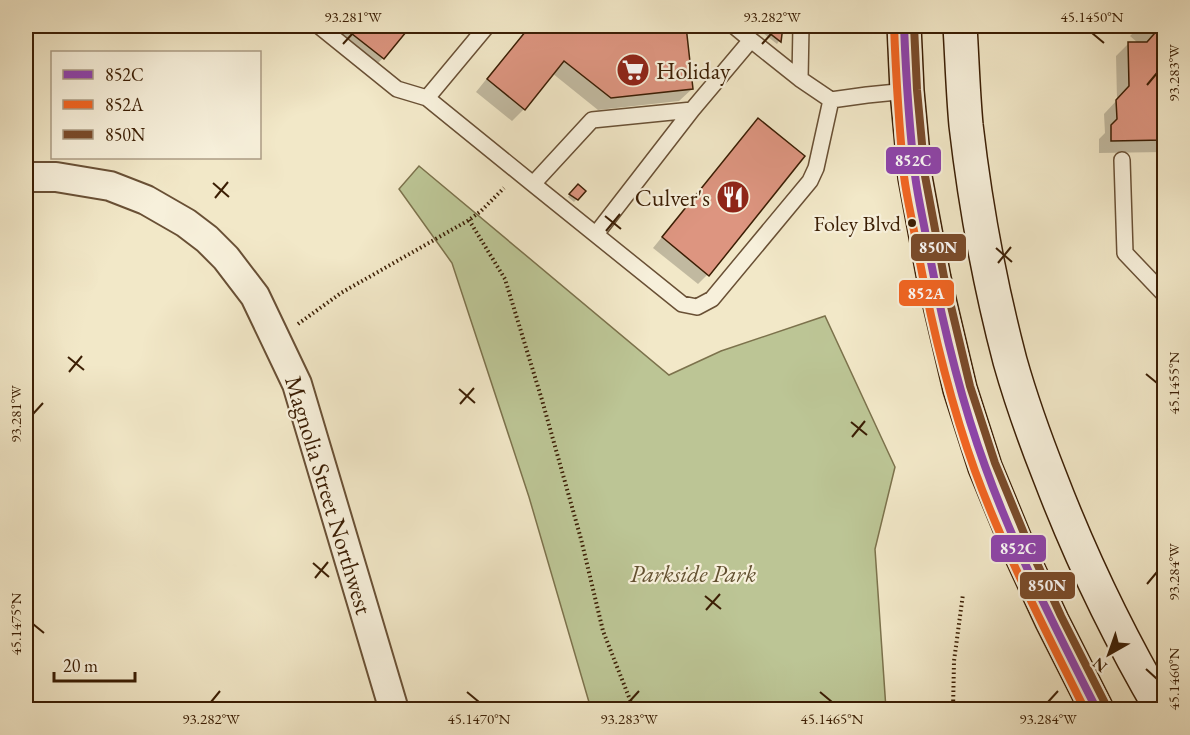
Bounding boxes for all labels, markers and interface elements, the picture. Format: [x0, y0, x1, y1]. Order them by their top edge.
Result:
text: 93.281°W [324, 7, 382, 26]
text: 93.282°W [743, 7, 801, 26]
text: 45.1450°N [1061, 7, 1124, 26]
text: 93.283°W [1164, 44, 1183, 102]
legend [51, 51, 261, 159]
supermarket icon: Holiday [615, 52, 651, 88]
place label: Holiday [656, 55, 731, 86]
text: 852C [105, 63, 144, 86]
text: 852A [105, 93, 144, 116]
text: 850N [105, 123, 146, 146]
line badge: 852C [885, 146, 942, 175]
text: 852C [895, 150, 931, 171]
restaurant icon: Culver's [715, 179, 751, 215]
place label: Culver's [635, 182, 710, 213]
place label: Foley Blvd [814, 209, 902, 238]
marker: Foley Blvd [906, 217, 918, 229]
line badge: 850N [910, 233, 967, 262]
text: 850N [919, 237, 957, 258]
line badge: 852A [898, 279, 955, 307]
text: 852A [908, 283, 945, 304]
text: 45.1455°N [1164, 351, 1183, 414]
street label: Magnolia Street Northwest [278, 372, 380, 618]
text: 93.281°W [6, 385, 25, 443]
line badge: 852C [990, 534, 1047, 563]
text: 852C [1000, 538, 1036, 559]
text: 93.284°W [1164, 543, 1183, 601]
park label: Parkside Park [630, 558, 756, 589]
line badge: 850N [1019, 571, 1076, 600]
text: 850N [1028, 575, 1066, 596]
text: 45.1475°N [6, 592, 25, 655]
north arrow [1079, 624, 1139, 684]
scale bar [54, 645, 135, 683]
text: 45.1460°N [1164, 647, 1183, 710]
text: N [1088, 653, 1111, 677]
text: 20 m [63, 654, 98, 677]
text: 93.282°W [182, 709, 240, 728]
text: 45.1470°N [448, 709, 511, 728]
text: 93.283°W [600, 709, 658, 728]
text: 45.1465°N [801, 709, 864, 728]
text: 93.284°W [1019, 709, 1077, 728]

